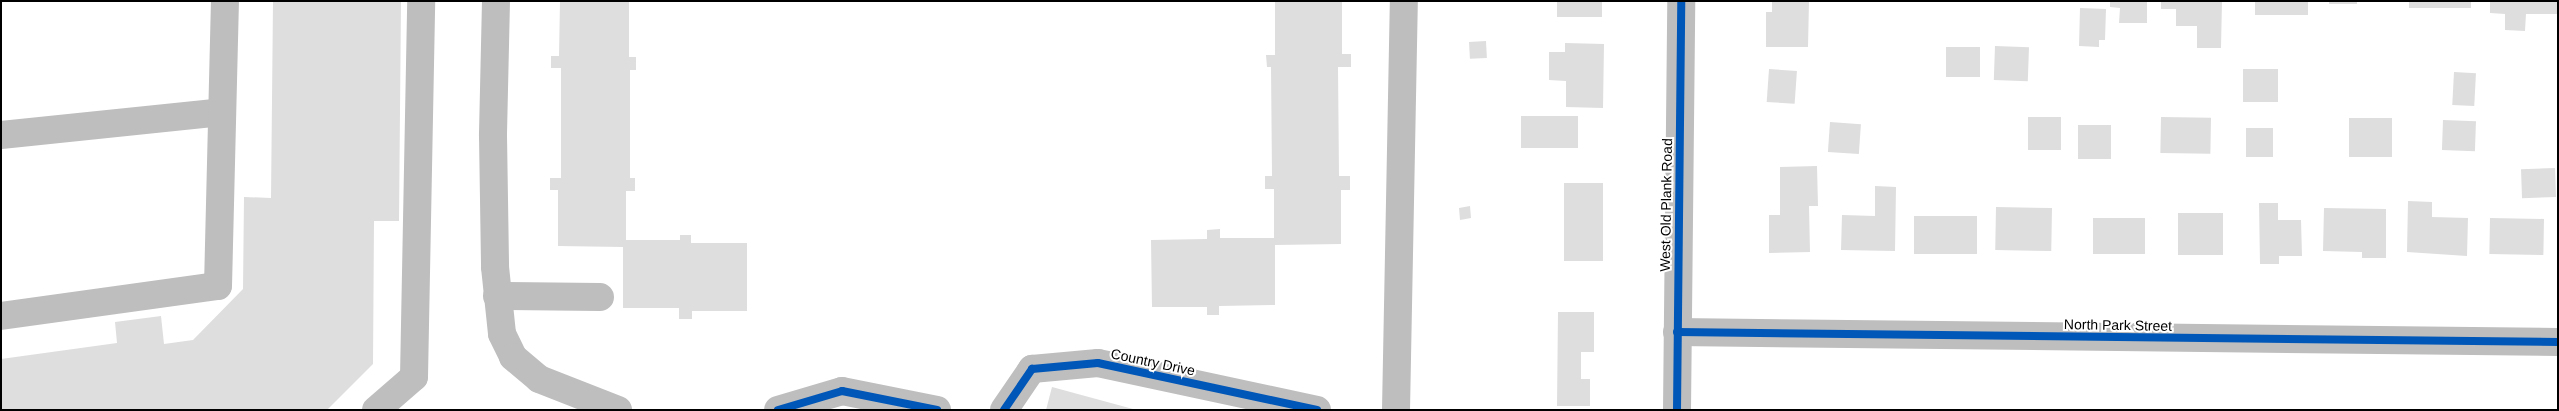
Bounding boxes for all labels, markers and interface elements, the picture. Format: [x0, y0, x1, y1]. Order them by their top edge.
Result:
street label: West Old Plank Road [1656, 138, 1676, 272]
street label: North Park Street [2064, 316, 2172, 334]
street label: Country Drive [1109, 345, 1197, 379]

